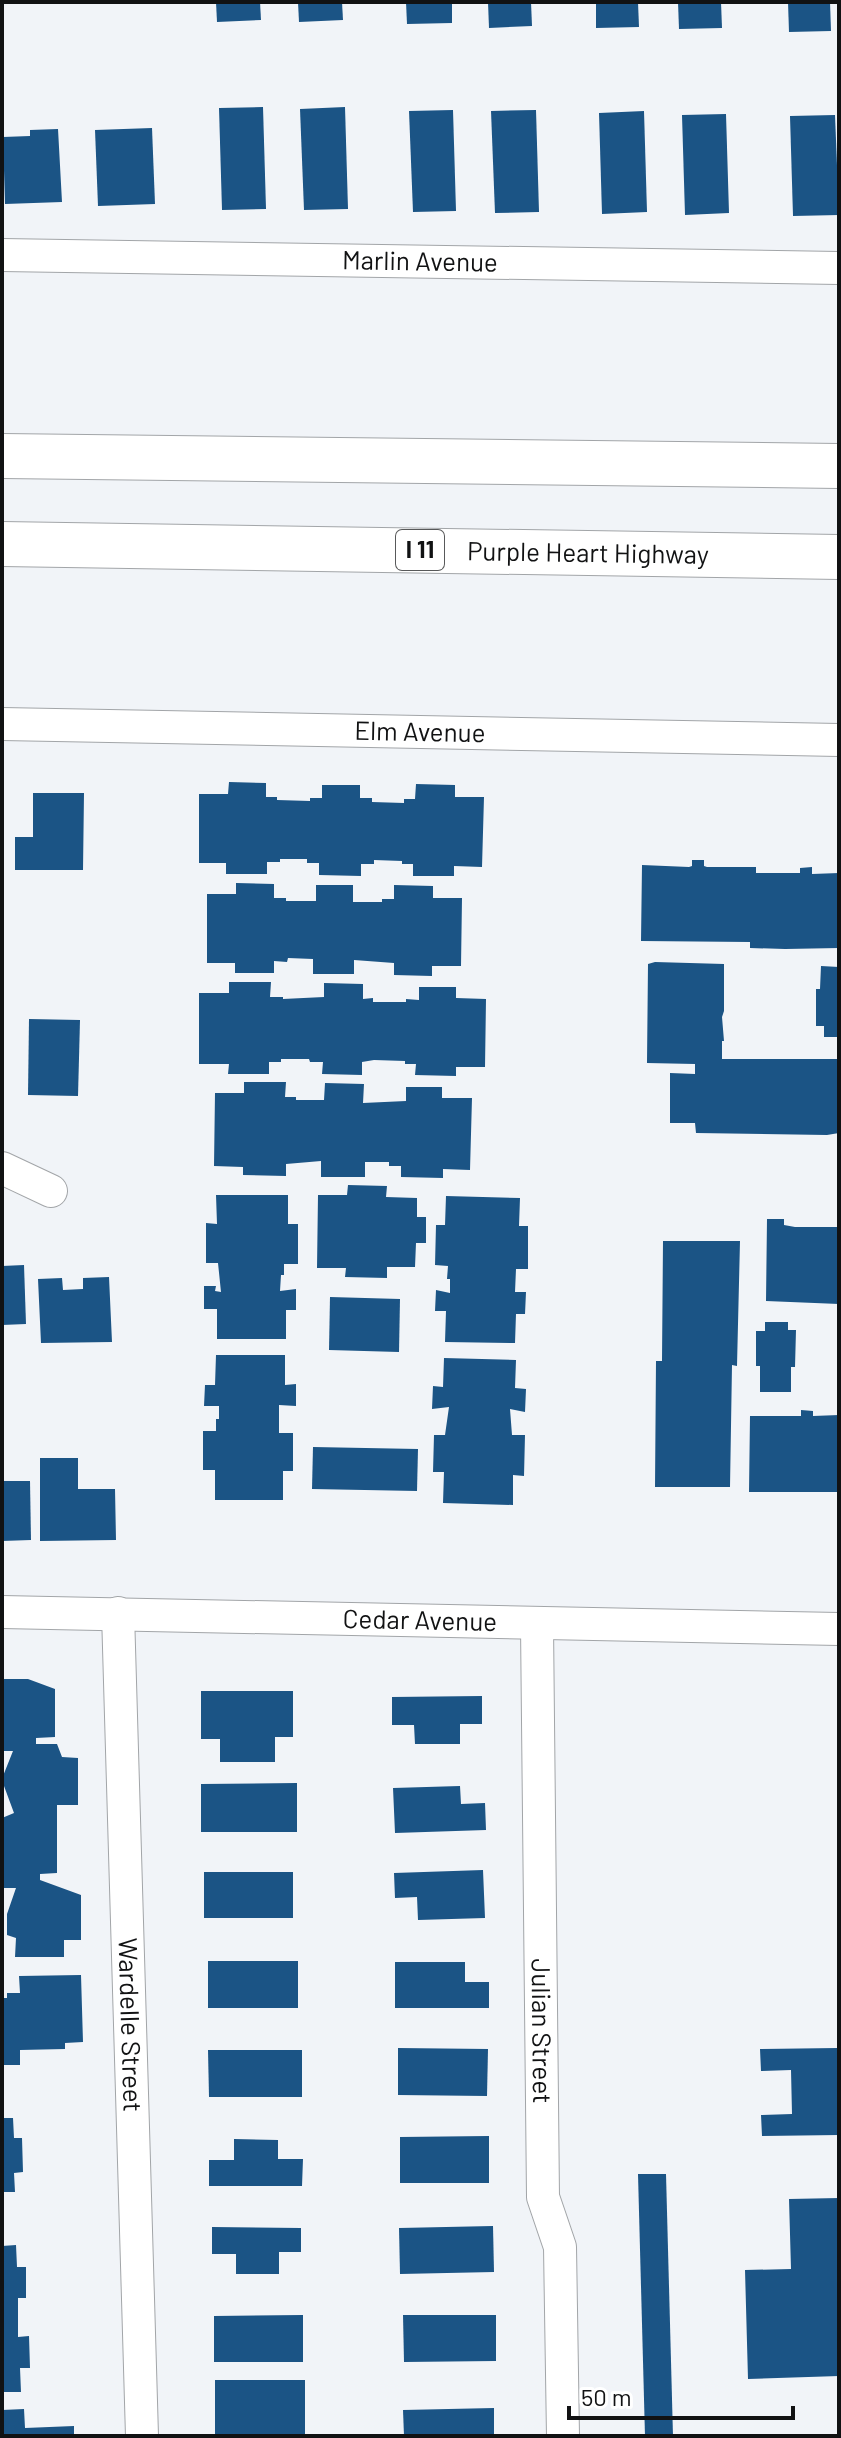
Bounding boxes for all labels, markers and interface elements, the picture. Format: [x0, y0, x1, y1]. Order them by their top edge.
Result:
street label: Marlin Avenue [342, 243, 498, 277]
road number: I 11 [396, 530, 444, 570]
street label: Purple Heart Highway [467, 534, 709, 569]
street label: Elm Avenue [354, 714, 486, 747]
street label: Cedar Avenue [342, 1602, 497, 1636]
street label: Wardelle Street [113, 1937, 150, 2112]
street label: Julian Street [526, 1958, 559, 2104]
scale bar [569, 2370, 793, 2420]
text: 50 m [581, 2382, 632, 2411]

